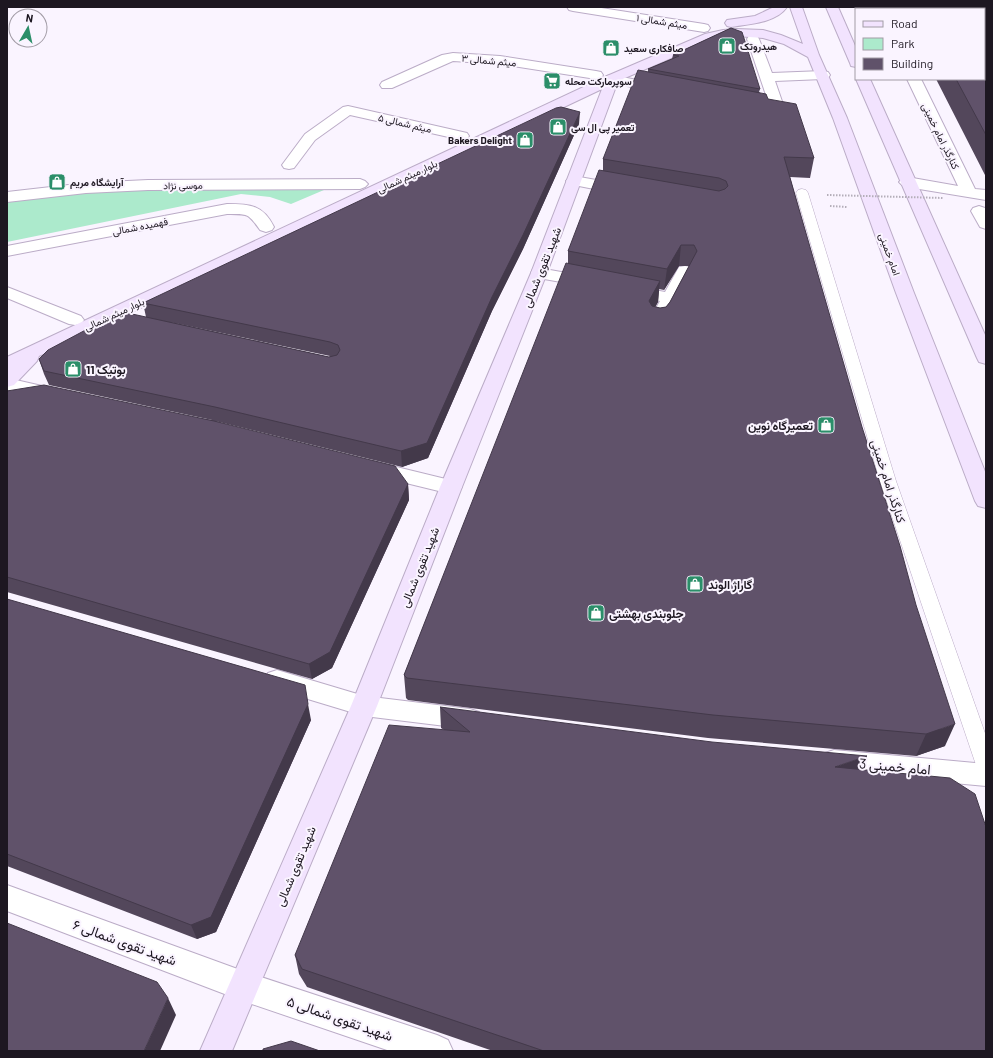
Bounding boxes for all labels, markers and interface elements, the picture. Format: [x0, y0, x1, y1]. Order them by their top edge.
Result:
north arrow [8, 8, 48, 48]
legend [855, 8, 985, 80]
text: N [25, 11, 34, 25]
street label: میثم شمالی ۱ [636, 11, 688, 32]
text: Road [891, 16, 918, 30]
shop icon: هیدروتک [717, 36, 737, 56]
text: Park [891, 36, 915, 50]
shop icon: صافکاری سعید [601, 38, 621, 58]
place label: هیدروتک [740, 40, 777, 53]
place label: صافکاری سعید [624, 42, 684, 55]
street label: میثم شمالی ۳ [461, 52, 517, 69]
text: Building [891, 56, 933, 70]
supermarket icon: سوپرمارکت محله [542, 71, 562, 91]
place label: سوپرمارکت محله [565, 75, 632, 89]
street label: کنارگذر امام خمینی [919, 101, 962, 172]
street label: میثم شمالی ۵ [377, 111, 433, 136]
shop icon: تعمیر پی ال سی [548, 117, 568, 137]
place label: تعمیر پی ال سی [571, 121, 635, 135]
shop icon: Bakers Delight [515, 130, 535, 150]
place label: Bakers Delight [448, 134, 512, 146]
street label: بلوار میثم شمالی [375, 157, 439, 196]
shop icon: آرایشگاه مریم [47, 172, 67, 192]
place label: آرایشگاه مریم [70, 176, 125, 189]
street label: موسی نژاد [163, 179, 203, 192]
street label: فهمیده شمالی [111, 215, 169, 238]
street label: شهید تقوی شمالی [519, 225, 565, 310]
street label: امام خمینی [876, 231, 903, 277]
street label: بلوار میثم شمالی [82, 295, 146, 334]
shop icon: بوتیک 11 [63, 359, 83, 379]
place label: بوتیک 11 [86, 362, 126, 378]
shop icon: تعمیرگاه نوین [816, 415, 836, 435]
place label: تعمیرگاه نوین [748, 418, 813, 434]
street label: کنارگذر امام خمینی [867, 438, 909, 525]
street label: شهید تقوی شمالی [397, 525, 443, 610]
shop icon: گاراژ الوند [685, 574, 705, 594]
place label: گاراژ الوند [708, 577, 753, 593]
shop icon: جلوبندی بهشتی [586, 603, 606, 623]
place label: جلوبندی بهشتی [609, 606, 684, 622]
street label: امام خمینی 3 [858, 754, 932, 779]
street label: شهید تقوی شمالی [272, 824, 320, 909]
street label: شهید تقوی شمالی ۶ [70, 915, 179, 970]
street label: شهید تقوی شمالی ۵ [285, 992, 395, 1045]

